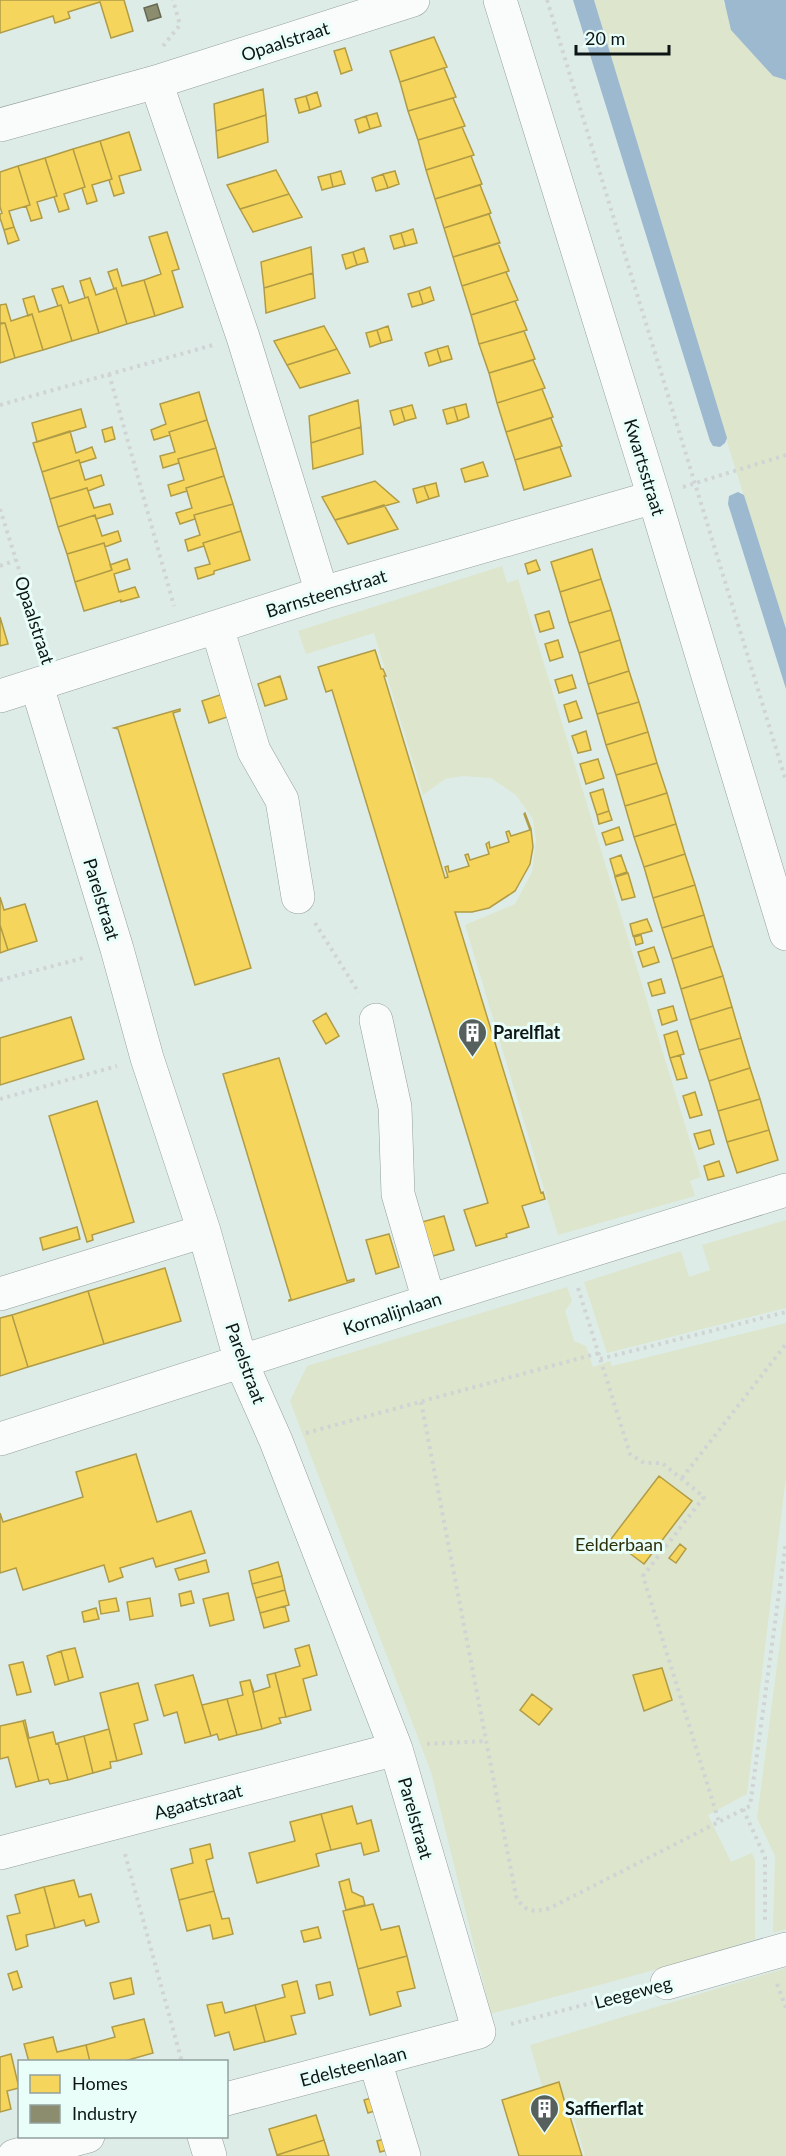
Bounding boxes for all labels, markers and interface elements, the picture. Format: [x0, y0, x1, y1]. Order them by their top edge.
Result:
street label: Opaalstraat [238, 16, 332, 66]
scale bar [576, 18, 669, 56]
text: 20 m [585, 27, 625, 49]
street label: Kwartsstraat [620, 416, 670, 518]
street label: Barnsteenstraat [263, 564, 390, 622]
street label: Opaalstraat [10, 573, 60, 667]
street label: Parelstraat [79, 855, 125, 943]
building icon: Parelflat [456, 1016, 488, 1058]
place label: Parelflat [493, 1021, 561, 1043]
street label: Kornalijnlaan [340, 1287, 444, 1339]
street label: Parelstraat [221, 1320, 271, 1407]
park label: Eelderbaan [575, 1533, 663, 1555]
street label: Parelstraat [394, 1774, 438, 1862]
street label: Agaatstraat [151, 1779, 245, 1823]
street label: Leegeweg [592, 1971, 674, 2013]
street label: Edelsteenlaan [297, 2041, 409, 2091]
legend [18, 2060, 228, 2138]
text: Homes [72, 2072, 128, 2094]
building icon: Saffierflat [528, 2092, 560, 2134]
place label: Saffierflat [565, 2097, 644, 2119]
text: Industry [72, 2102, 138, 2124]

